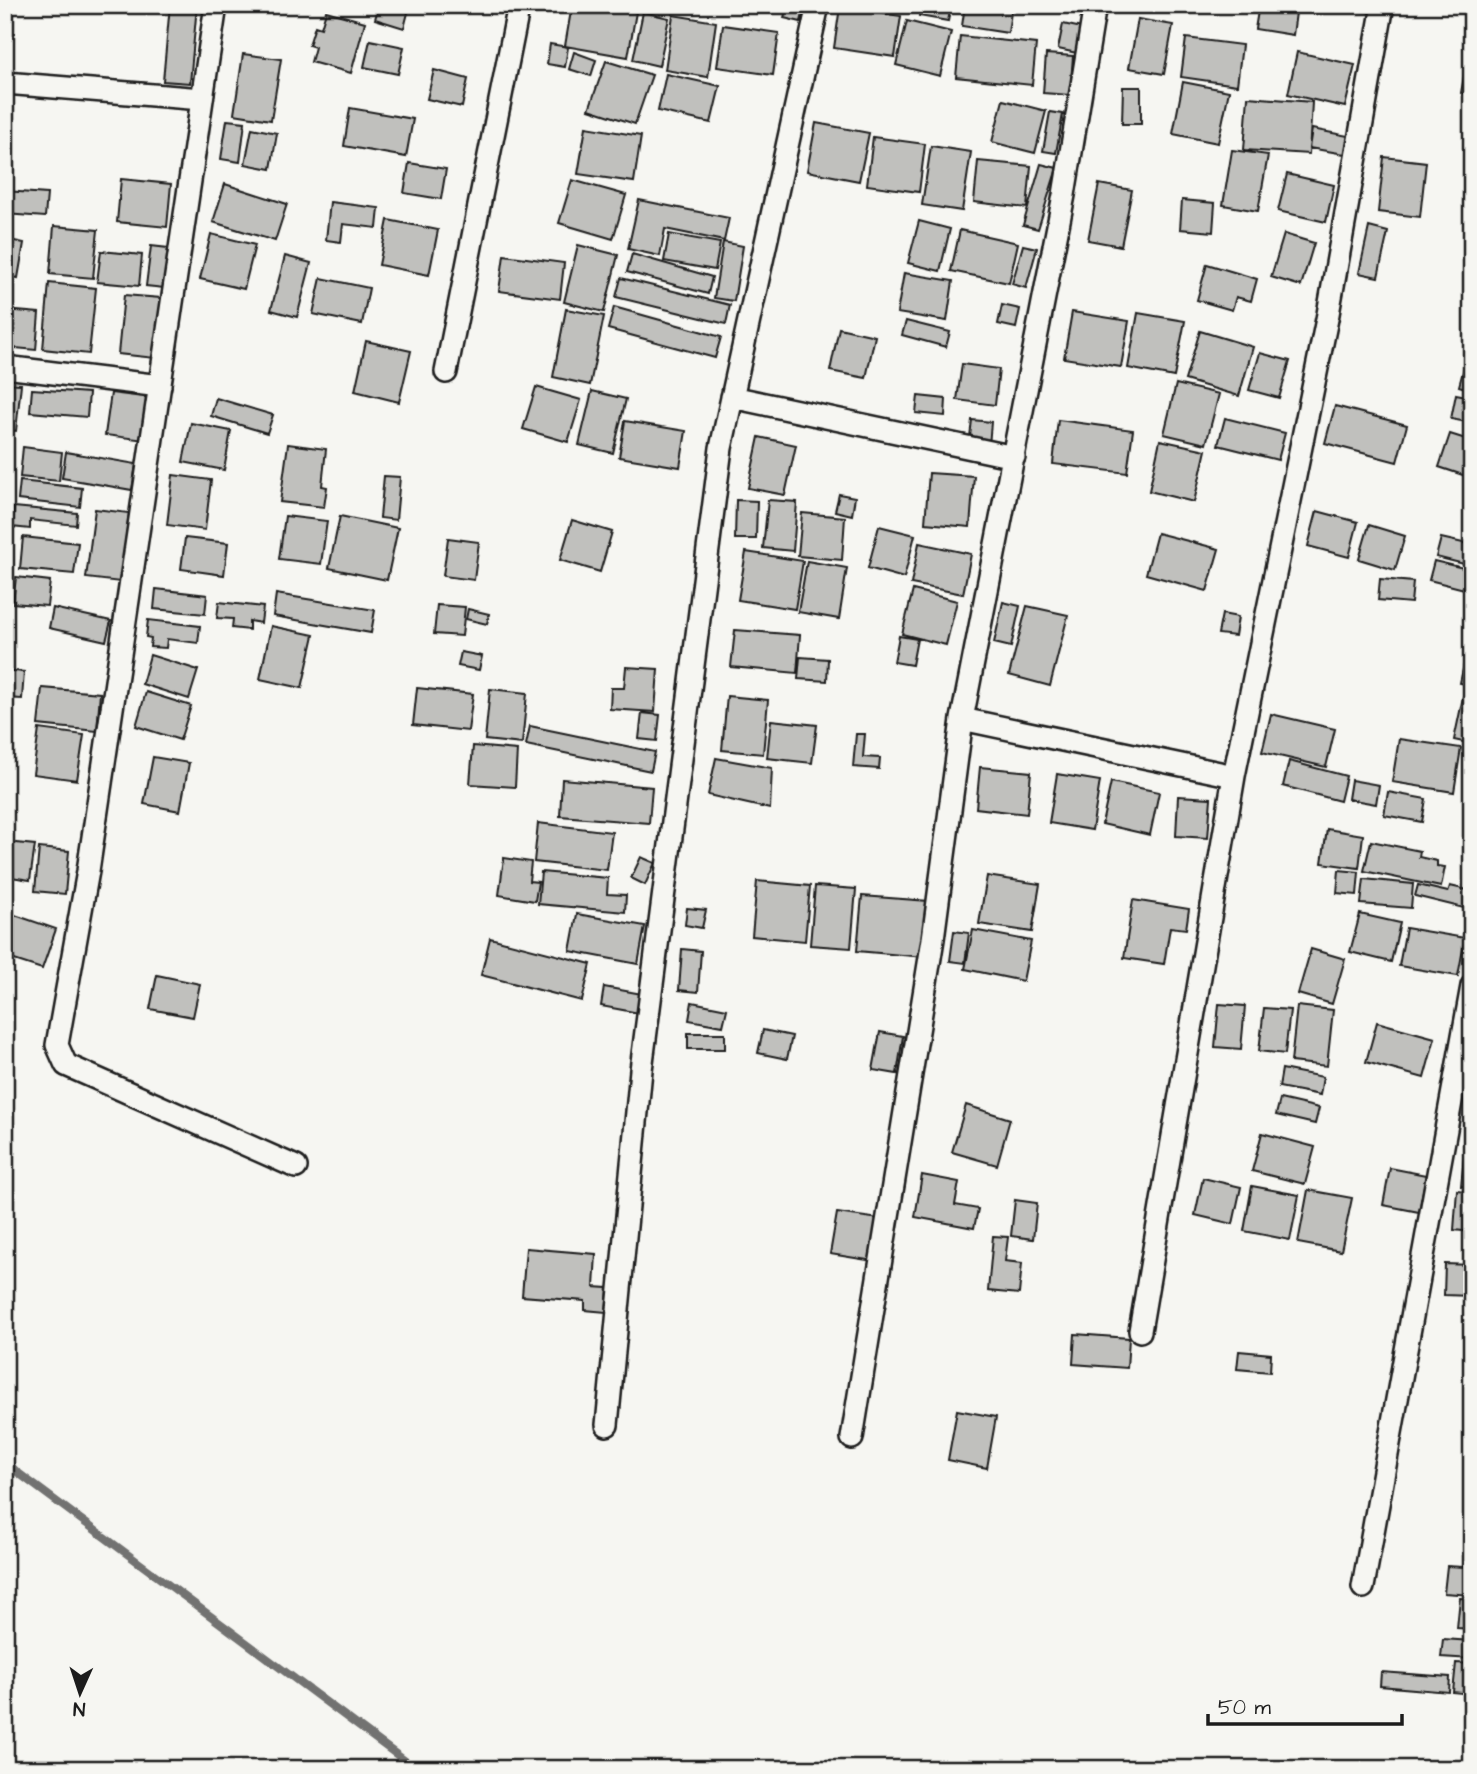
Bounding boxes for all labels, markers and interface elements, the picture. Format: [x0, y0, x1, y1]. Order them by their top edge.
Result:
north arrow [46, 1658, 116, 1728]
scale bar [1208, 1683, 1402, 1727]
text: 50 m [1218, 1693, 1272, 1722]
text: N [72, 1695, 86, 1722]

